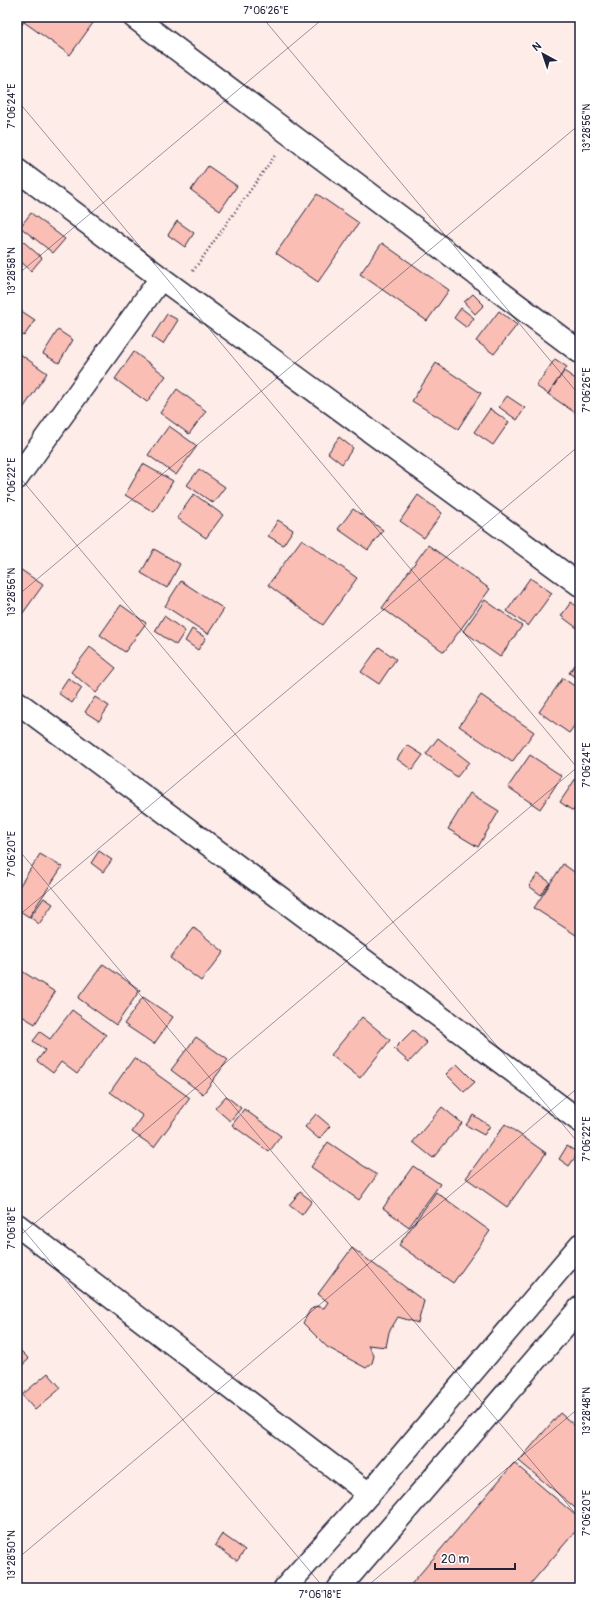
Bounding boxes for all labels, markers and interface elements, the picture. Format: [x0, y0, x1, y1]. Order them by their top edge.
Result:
text: 7°06'26"E [244, 5, 288, 17]
north arrow [523, 34, 563, 74]
text: N [530, 39, 544, 54]
text: 7°06'24"E [6, 84, 18, 128]
text: 13°28'56"N [581, 103, 593, 152]
text: 13°28'58"N [6, 247, 18, 295]
text: 7°06'26"E [581, 368, 593, 412]
text: 7°06'22"E [6, 458, 18, 502]
text: 13°28'56"N [6, 567, 18, 616]
text: 7°06'24"E [581, 743, 593, 787]
text: 7°06'20"E [6, 831, 18, 877]
text: 7°06'22"E [581, 1117, 593, 1161]
text: 7°06'18"E [6, 1207, 18, 1249]
text: 13°28'48"N [581, 1387, 593, 1435]
text: 7°06'20"E [581, 1490, 593, 1536]
text: 13°28'50"N [6, 1530, 18, 1580]
scale bar [435, 1545, 515, 1571]
text: 20 m [441, 1552, 470, 1567]
text: 7°06'18"E [299, 1589, 341, 1601]

